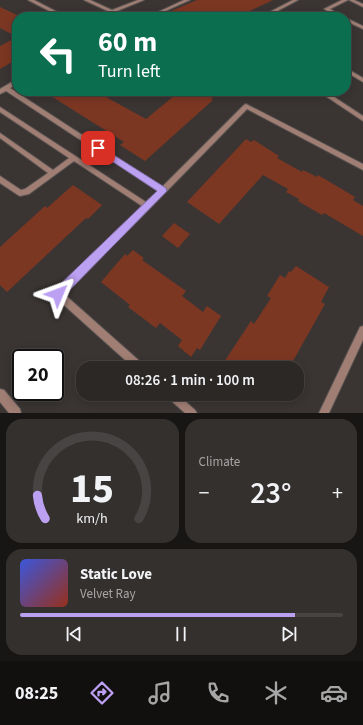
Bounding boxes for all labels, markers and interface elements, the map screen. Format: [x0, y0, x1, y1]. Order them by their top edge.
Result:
text: 60 m [98, 22, 157, 62]
icon: left [32, 28, 84, 80]
text: Turn left [98, 59, 160, 84]
pin [81, 131, 115, 165]
icon: arrive [87, 137, 109, 159]
position arrow [37, 273, 79, 315]
speed limit sign: 20 [12, 349, 64, 401]
text: 08:26 · 1 min · 100 m [125, 370, 255, 391]
text: Climate [199, 453, 240, 471]
text: 15 [70, 459, 114, 519]
text: 23° [250, 472, 291, 515]
text: − [199, 477, 209, 509]
text: + [332, 477, 343, 509]
text: km/h [76, 508, 108, 529]
text: Static Love [80, 564, 152, 585]
text: Velvet Ray [80, 585, 136, 603]
icon: previous [63, 623, 85, 645]
icon: pause [170, 623, 192, 645]
icon: next [278, 623, 300, 645]
icon: directions [88, 679, 116, 707]
icon: music [146, 679, 174, 707]
icon: phone [204, 679, 232, 707]
icon: climate [262, 679, 290, 707]
icon: car [320, 679, 348, 707]
text: 08:25 [15, 681, 58, 706]

